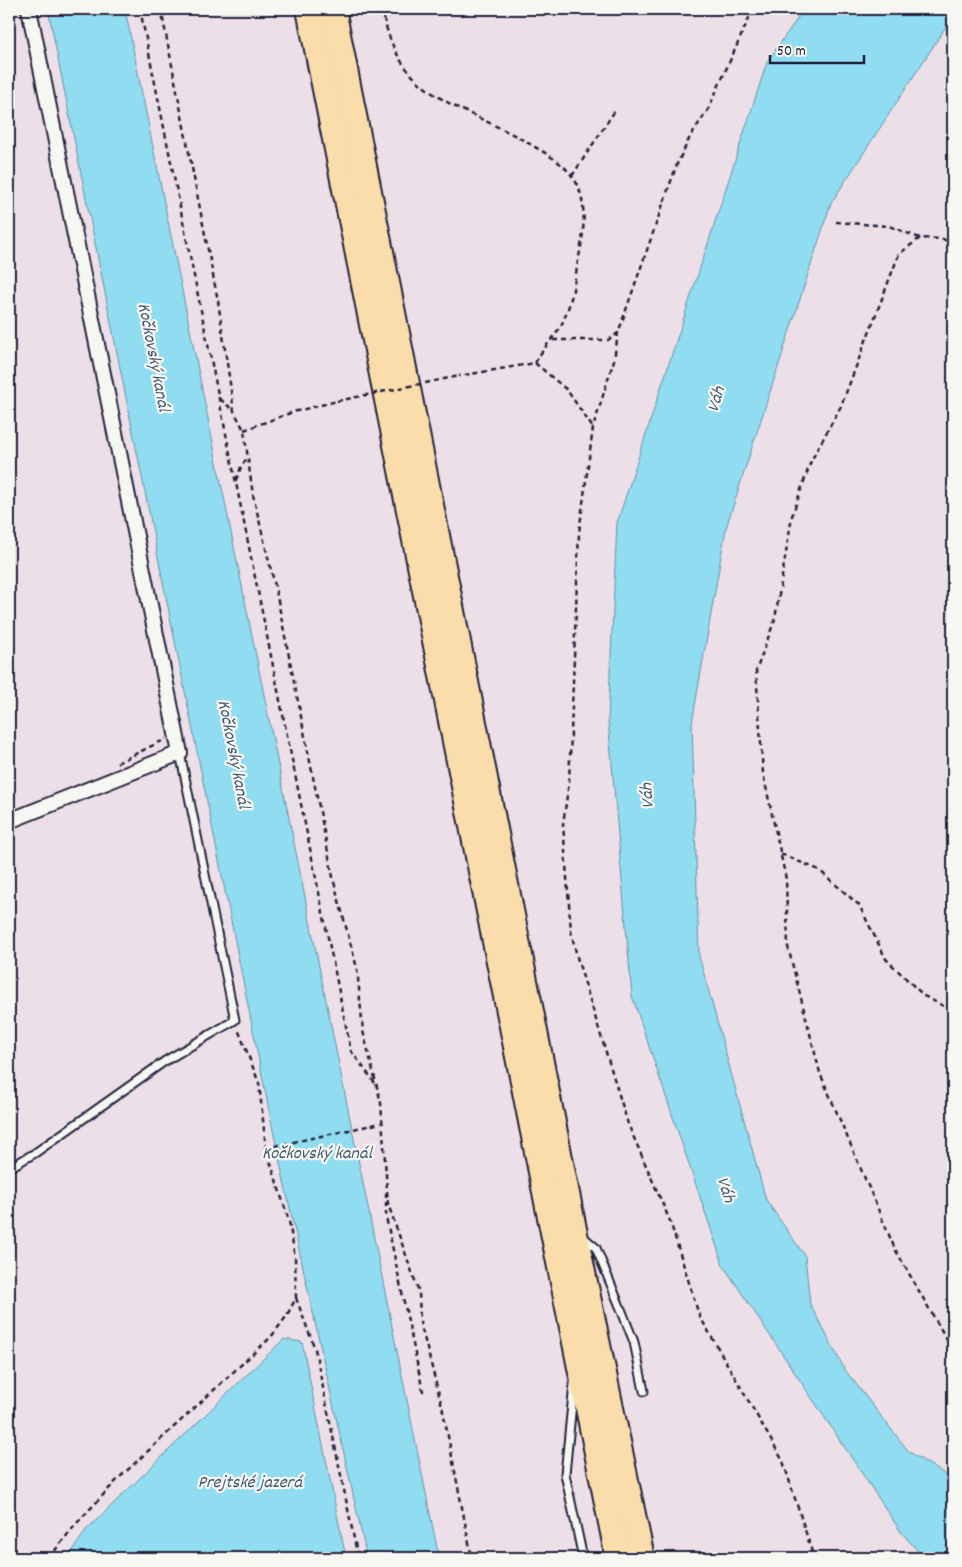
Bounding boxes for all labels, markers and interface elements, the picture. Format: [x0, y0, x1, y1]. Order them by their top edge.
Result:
scale bar [770, 32, 863, 64]
text: 50 m [777, 41, 806, 63]
water label: Kočkovský kanál [130, 301, 176, 416]
water label: Váh [702, 383, 733, 416]
water label: Kočkovský kanál [210, 698, 256, 813]
water label: Váh [635, 781, 662, 810]
water label: Kočkovský kanál [262, 1142, 374, 1167]
water label: Váh [709, 1174, 741, 1206]
water label: Prejtské jazerá [198, 1471, 304, 1496]

